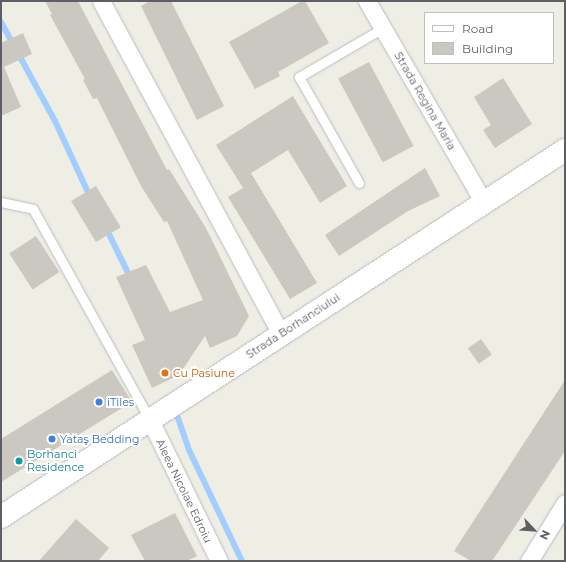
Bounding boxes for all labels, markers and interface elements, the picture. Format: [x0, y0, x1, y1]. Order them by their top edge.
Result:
legend [424, 12, 554, 64]
text: Road [462, 21, 493, 36]
text: Building [462, 41, 513, 56]
street label: Strada Regina Maria [391, 50, 459, 152]
street label: Strada Borhanciului [244, 291, 342, 361]
place label: Cu Pasiune [173, 366, 235, 380]
marker: Cu Pasiune [160, 368, 170, 378]
place label: iTiles [107, 395, 134, 409]
marker: iTiles [94, 397, 104, 407]
place label: Yataş Bedding [60, 432, 140, 446]
marker: Yataş Bedding [47, 434, 57, 444]
street label: Aleea Nicolae Edroiu [153, 437, 215, 545]
place label: Borhanci Residence [27, 448, 84, 474]
marker: Borhanci Residence [14, 456, 24, 466]
north arrow [514, 510, 554, 550]
text: N [537, 528, 553, 542]

